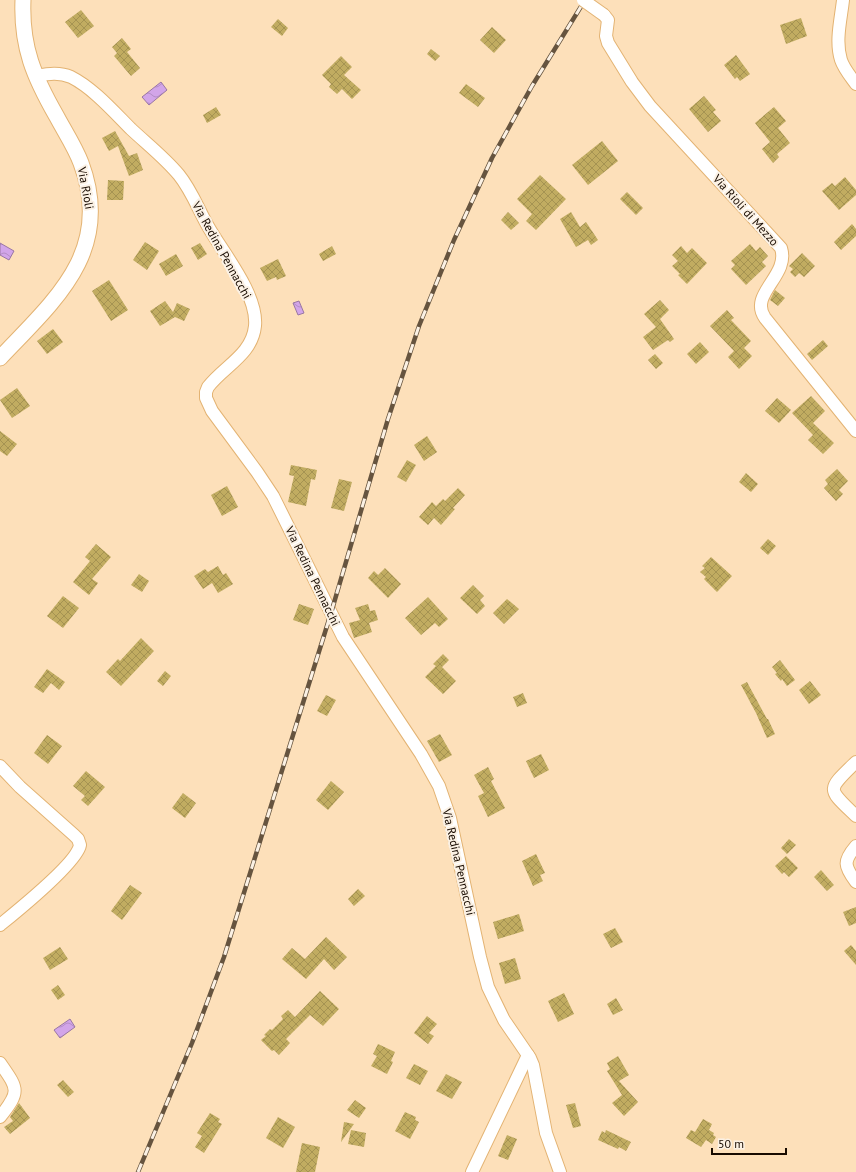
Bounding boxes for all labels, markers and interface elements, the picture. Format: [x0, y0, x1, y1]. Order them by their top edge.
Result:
street label: Via Rioli [74, 165, 97, 210]
street label: Via Rioli di Mezzo [709, 170, 782, 249]
street label: Via Redina Pennacchi [189, 198, 255, 301]
street label: Via Redina Pennacchi [282, 523, 344, 628]
street label: Via Redina Pennacchi [439, 806, 479, 917]
scale bar [712, 1130, 786, 1156]
text: 50 m [718, 1136, 744, 1151]

